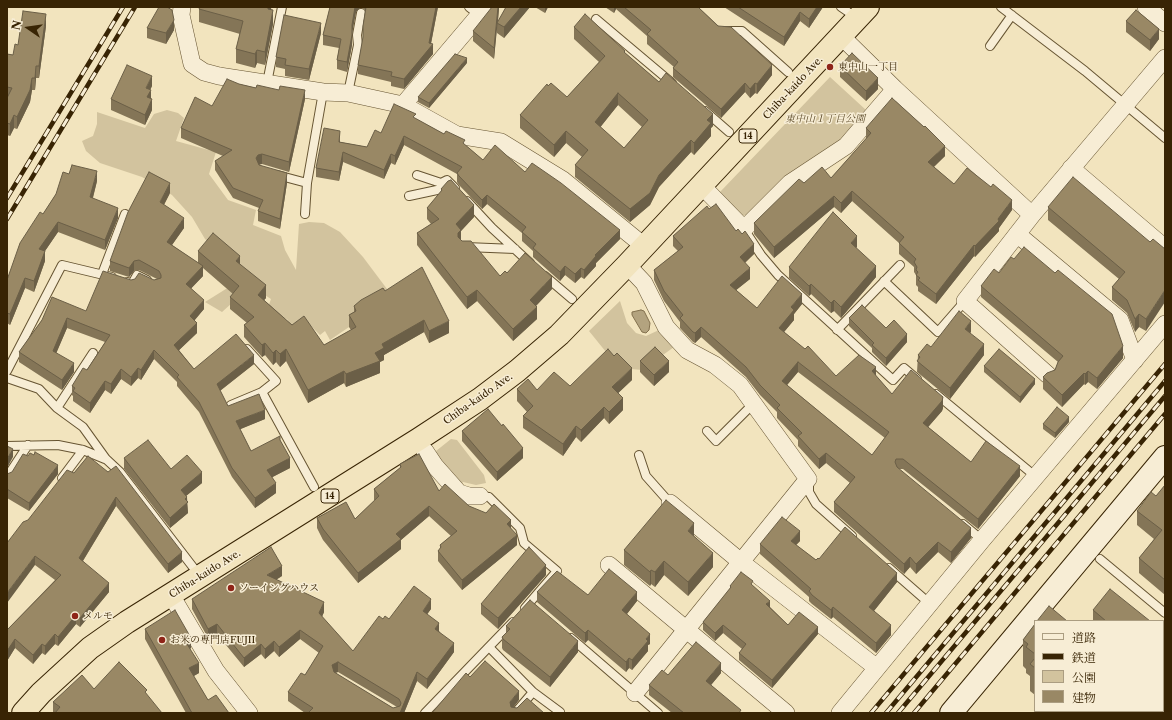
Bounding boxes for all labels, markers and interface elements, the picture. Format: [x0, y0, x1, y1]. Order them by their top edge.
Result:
north arrow [8, 8, 48, 48]
text: N [8, 19, 24, 32]
street label: Chiba-kaido Ave. [761, 54, 825, 122]
place label: 東中山一丁目 [838, 61, 898, 73]
marker: 東中山一丁目 [825, 62, 835, 72]
park label: 東中山１丁目公園 [785, 113, 865, 125]
road number: 14 [739, 129, 757, 143]
street label: Chiba-kaido Ave. [441, 371, 515, 427]
road number: 14 [321, 489, 339, 503]
street label: Chiba-kaido Ave. [167, 547, 243, 601]
place label: ソーイングハウス [239, 582, 319, 594]
marker: ソーイングハウス [226, 583, 236, 593]
place label: メルモ [83, 610, 113, 622]
marker: メルモ [70, 611, 80, 621]
legend [1034, 620, 1164, 712]
text: 道路 [1072, 630, 1096, 645]
place label: お米の専門店FUJII [170, 634, 255, 646]
marker: お米の専門店FUJII [157, 635, 167, 645]
text: 鉄道 [1072, 650, 1096, 665]
text: 公園 [1072, 670, 1096, 685]
text: 建物 [1072, 690, 1096, 705]

